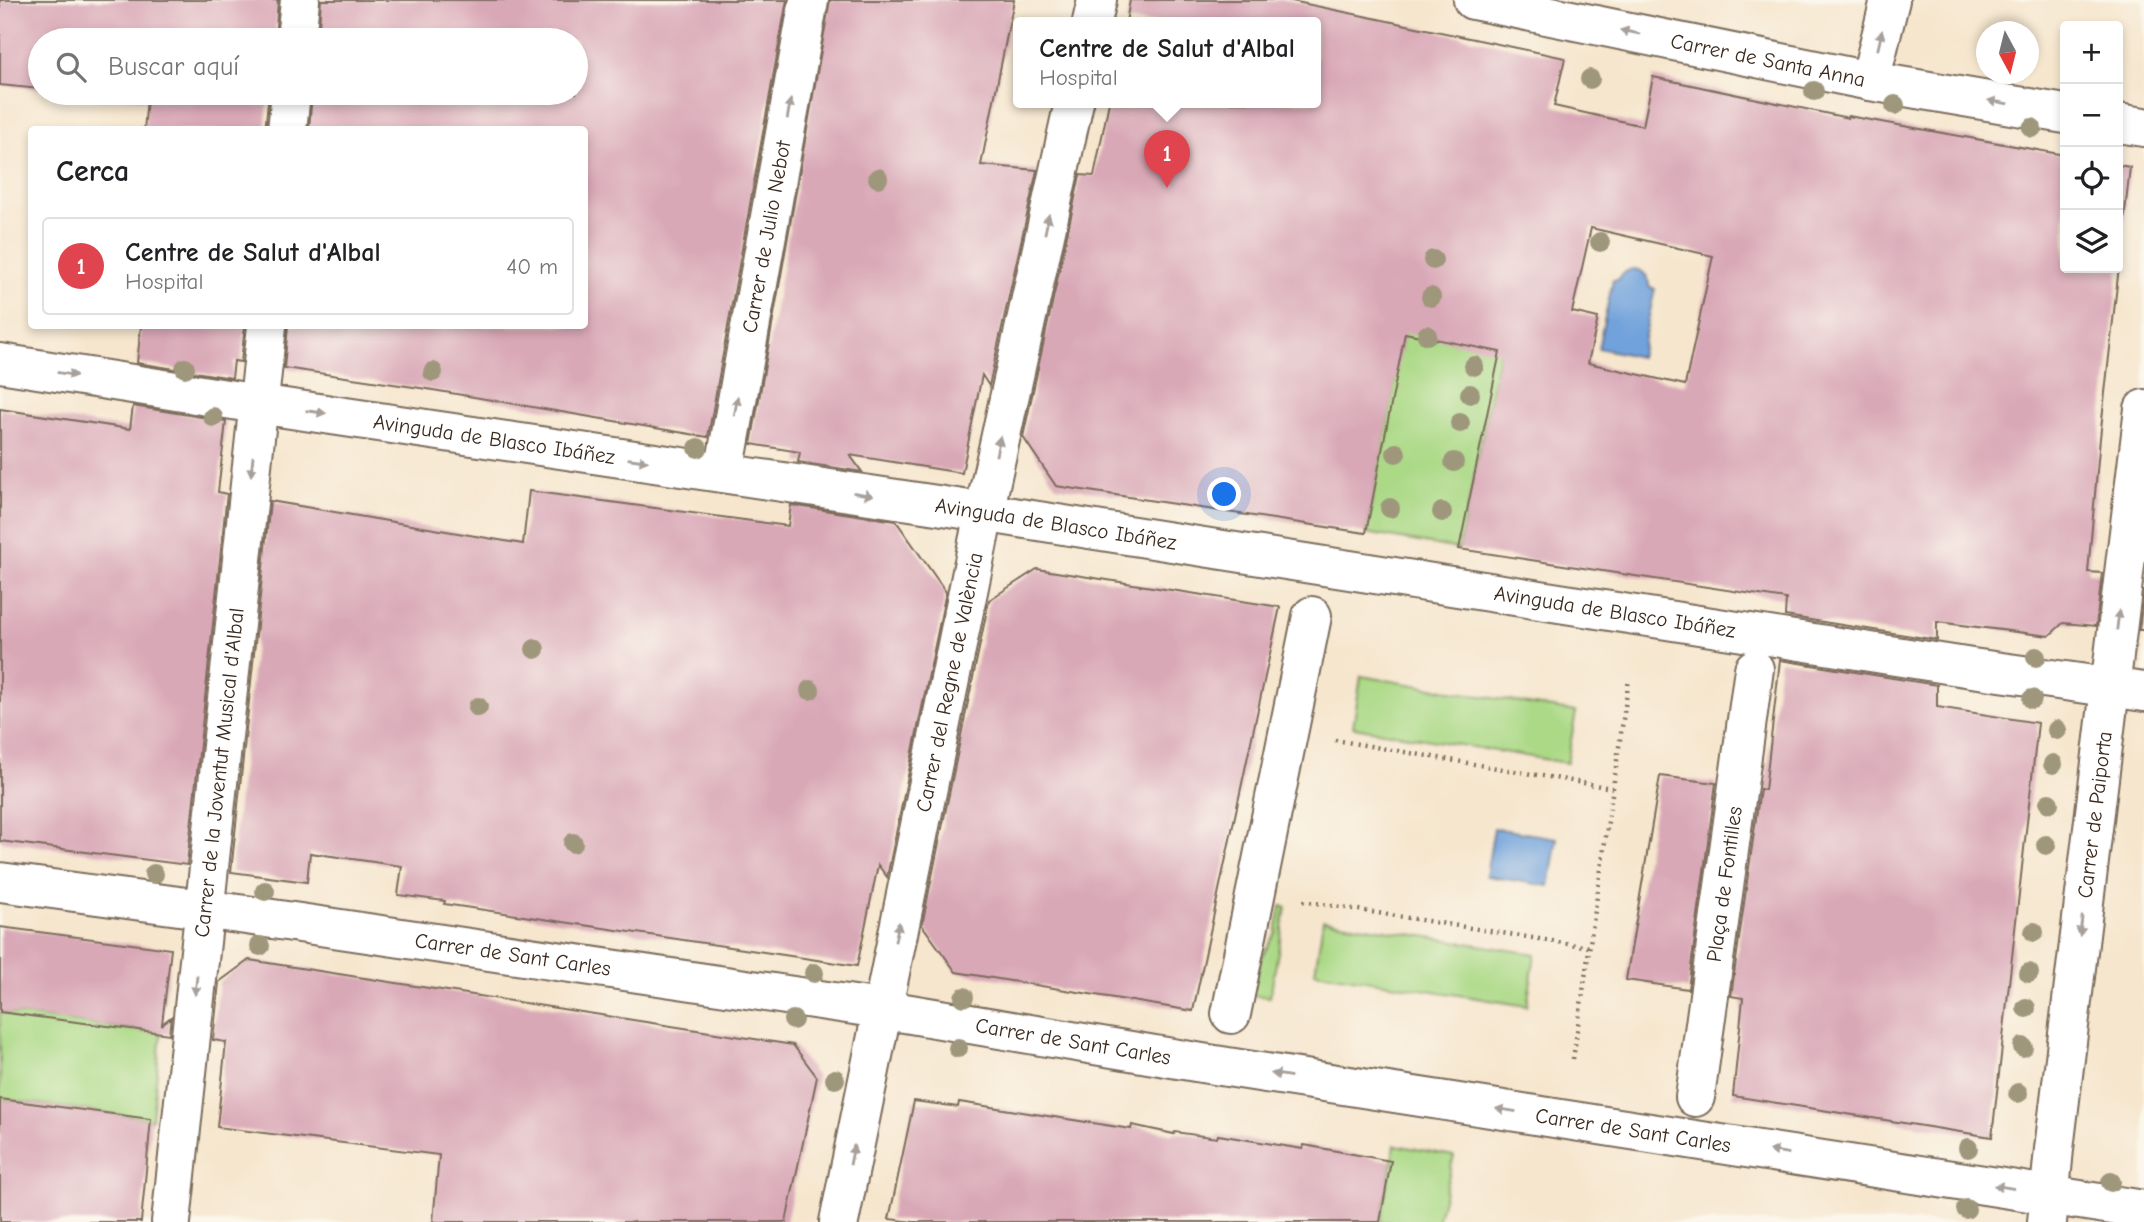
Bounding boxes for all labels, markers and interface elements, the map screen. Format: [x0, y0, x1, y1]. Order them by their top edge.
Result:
popup [1013, 17, 1321, 108]
north arrow [1976, 21, 2039, 84]
map controls [2060, 21, 2123, 273]
button: + [2060, 21, 2123, 84]
one-way arrow [1619, 26, 1641, 37]
search box [28, 28, 588, 105]
street label: Carrer de Santa Anna [1668, 29, 1867, 92]
one-way arrow [1875, 29, 1886, 51]
text: Centre de Salut d'Albal [1039, 34, 1295, 64]
icon: search [52, 48, 90, 86]
text: Buscar aquí [108, 52, 239, 82]
text: Hospital [1039, 64, 1118, 91]
button: − [2060, 84, 2123, 147]
one-way arrow [1987, 96, 2009, 107]
one-way arrow [784, 98, 795, 120]
pin: 1 [1144, 130, 1190, 188]
street label: Carrer de Julio Nebot [737, 138, 796, 335]
button: locate [2060, 147, 2123, 210]
text: Cerca [56, 154, 129, 189]
button: layers [2060, 210, 2123, 273]
one-way arrow [1042, 213, 1053, 235]
text: Centre de Salut d'Albal [125, 238, 381, 268]
text: 1 [76, 253, 86, 280]
text: 40 m [506, 253, 558, 280]
text: Hospital [125, 268, 203, 295]
one-way arrow [57, 369, 79, 380]
one-way arrow [731, 395, 742, 417]
one-way arrow [306, 407, 328, 418]
street label: Avinguda de Blasco Ibáñez [372, 409, 617, 469]
one-way arrow [993, 435, 1004, 457]
one-way arrow [628, 455, 650, 466]
one-way arrow [246, 456, 257, 478]
your location [1207, 477, 1241, 511]
one-way arrow [852, 489, 874, 500]
street label: Avinguda de Blasco Ibáñez [933, 493, 1178, 555]
street label: Carrer del Regne de València [911, 550, 988, 814]
street label: Avinguda de Blasco Ibáñez [1493, 581, 1737, 643]
street label: Carrer de la Joventut Musical d'Albal [190, 607, 249, 938]
one-way arrow [2113, 609, 2124, 631]
street label: Carrer de Paiporta [2073, 730, 2117, 900]
street label: Plaça de Fontilles [1702, 805, 1747, 963]
one-way arrow [2075, 915, 2086, 937]
one-way arrow [892, 921, 903, 943]
street label: Carrer de Sant Carles [413, 928, 612, 981]
one-way arrow [191, 974, 202, 996]
street label: Carrer de Sant Carles [974, 1013, 1173, 1070]
one-way arrow [1270, 1070, 1292, 1081]
street label: Carrer de Sant Carles [1534, 1103, 1733, 1157]
one-way arrow [1495, 1104, 1517, 1115]
one-way arrow [847, 1144, 858, 1166]
one-way arrow [1768, 1147, 1790, 1158]
one-way arrow [1993, 1181, 2015, 1192]

